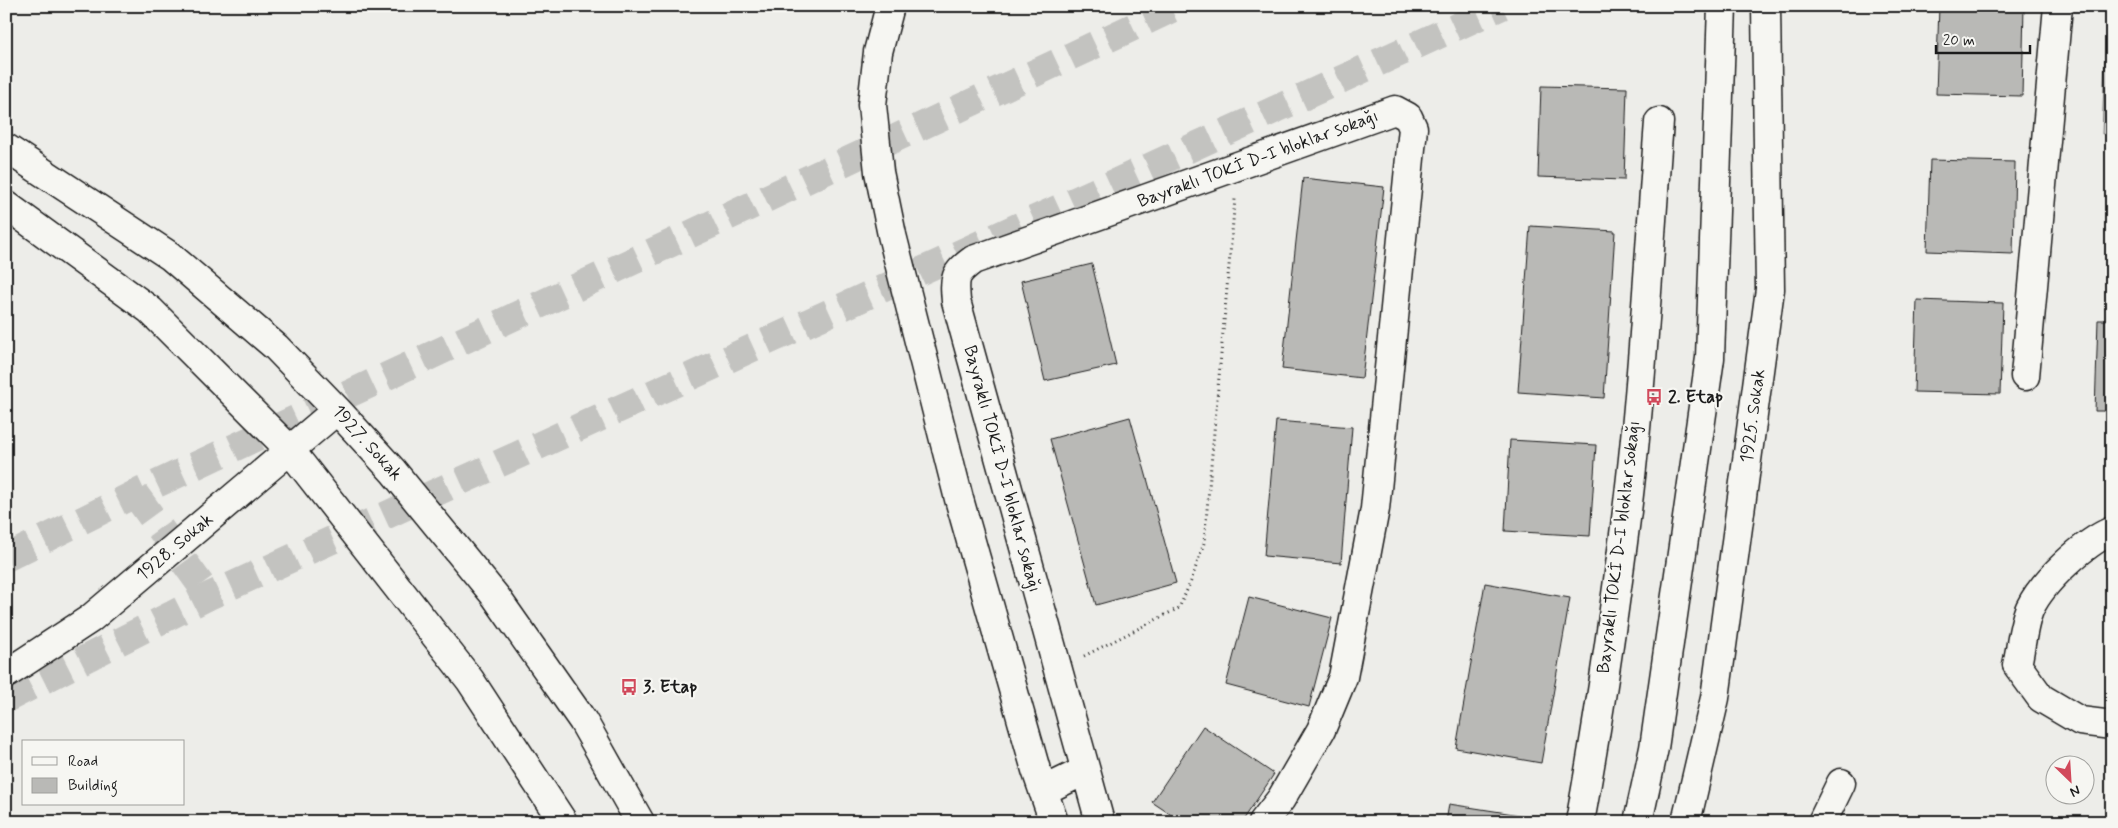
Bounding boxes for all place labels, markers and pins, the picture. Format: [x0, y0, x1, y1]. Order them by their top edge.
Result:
place label: 2. Etap [1668, 385, 1723, 409]
bus stop icon: 2. Etap [1644, 387, 1664, 407]
place label: 3. Etap [643, 675, 697, 699]
bus stop icon: 3. Etap [619, 677, 639, 697]

